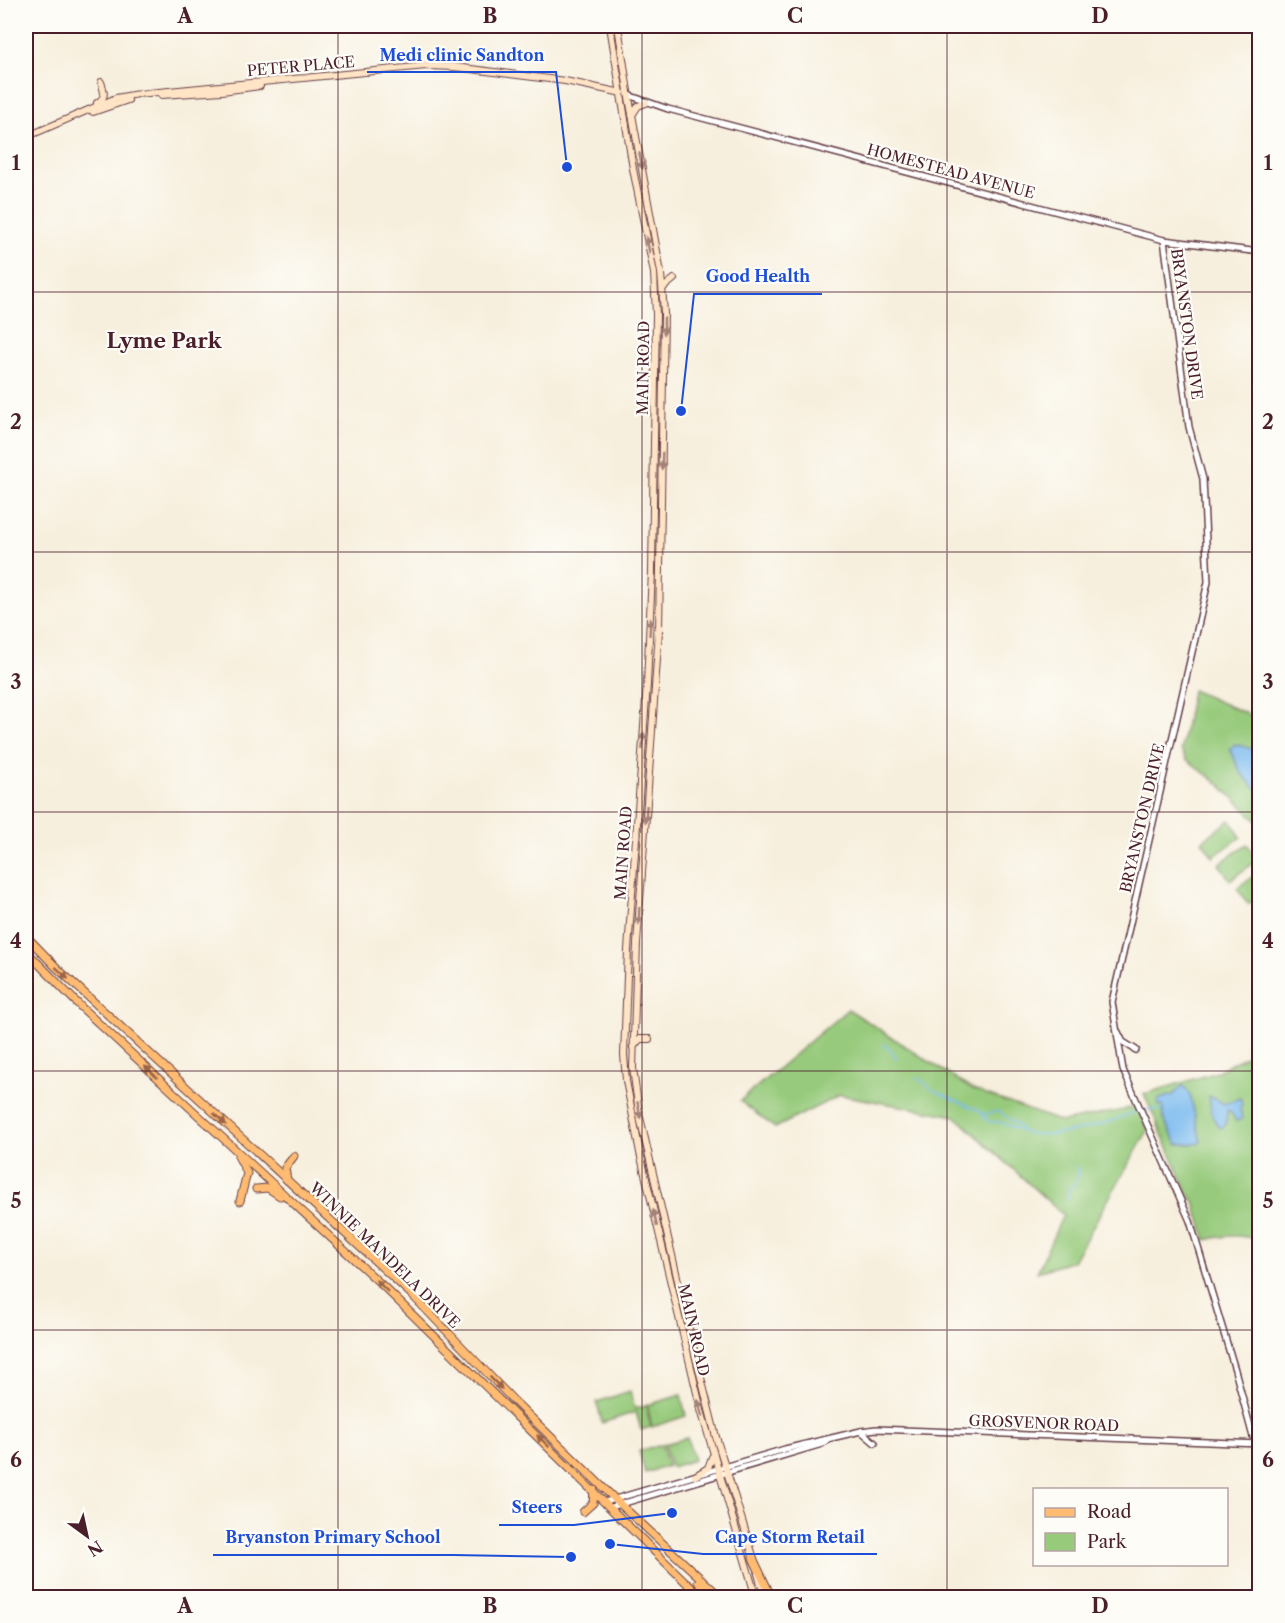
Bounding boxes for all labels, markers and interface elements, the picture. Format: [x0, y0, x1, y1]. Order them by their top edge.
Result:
text: A [176, 4, 193, 28]
text: B [483, 4, 498, 28]
text: C [787, 4, 803, 28]
text: D [1091, 4, 1109, 28]
callout: Medi clinic Sandton [367, 38, 556, 72]
text: Medi clinic Sandton [380, 45, 544, 65]
street label: PETER PLACE [246, 52, 356, 80]
street label: HOMESTEAD AVENUE [865, 139, 1037, 203]
text: 1 [12, 151, 21, 175]
text: 1 [1264, 151, 1273, 175]
one-way arrow [637, 152, 646, 171]
one-way arrow [643, 236, 652, 255]
street label: BRYANSTON DRIVE [1167, 247, 1207, 401]
callout: Good Health [694, 260, 822, 294]
text: Good Health [706, 266, 810, 286]
one-way arrow [659, 317, 669, 336]
street label: MAIN ROAD [633, 321, 653, 415]
district label: Lyme Park [106, 328, 223, 353]
text: 2 [10, 410, 22, 434]
text: 2 [1262, 410, 1274, 434]
one-way arrow [658, 452, 667, 471]
one-way arrow [645, 618, 654, 637]
text: 3 [10, 670, 22, 694]
text: 3 [1262, 670, 1274, 694]
one-way arrow [638, 732, 647, 751]
street label: BRYANSTON DRIVE [1116, 742, 1168, 894]
street label: MAIN ROAD [610, 805, 636, 901]
one-way arrow [641, 805, 651, 824]
one-way arrow [634, 906, 643, 925]
text: 4 [10, 929, 22, 953]
text: 4 [1262, 929, 1274, 953]
one-way arrow [54, 966, 69, 980]
one-way arrow [144, 1066, 159, 1079]
one-way arrow [635, 1101, 644, 1120]
one-way arrow [213, 1111, 227, 1125]
street label: WINNIE MANDELA DRIVE [305, 1177, 464, 1332]
text: 5 [10, 1189, 22, 1213]
text: 5 [1262, 1189, 1274, 1213]
one-way arrow [650, 1209, 660, 1227]
one-way arrow [376, 1279, 390, 1293]
street label: MAIN ROAD [674, 1282, 714, 1378]
one-way arrow [489, 1376, 503, 1390]
one-way arrow [695, 1399, 704, 1417]
street label: GROSVENOR ROAD [968, 1411, 1120, 1435]
one-way arrow [536, 1435, 551, 1448]
text: 6 [10, 1448, 22, 1472]
text: 6 [1262, 1448, 1274, 1472]
legend [1033, 1488, 1228, 1566]
callout: Steers [499, 1491, 574, 1525]
text: Steers [511, 1497, 563, 1517]
text: Road [1087, 1501, 1132, 1523]
north arrow [57, 1506, 117, 1566]
callout: Cape Storm Retail [703, 1520, 877, 1554]
callout: Bryanston Primary School [213, 1521, 453, 1555]
text: Bryanston Primary School [225, 1527, 441, 1547]
text: Cape Storm Retail [715, 1527, 865, 1547]
text: Park [1087, 1531, 1128, 1553]
text: N [84, 1536, 106, 1561]
text: A [176, 1594, 193, 1618]
text: B [483, 1594, 498, 1618]
text: C [787, 1594, 803, 1618]
text: D [1091, 1594, 1109, 1618]

